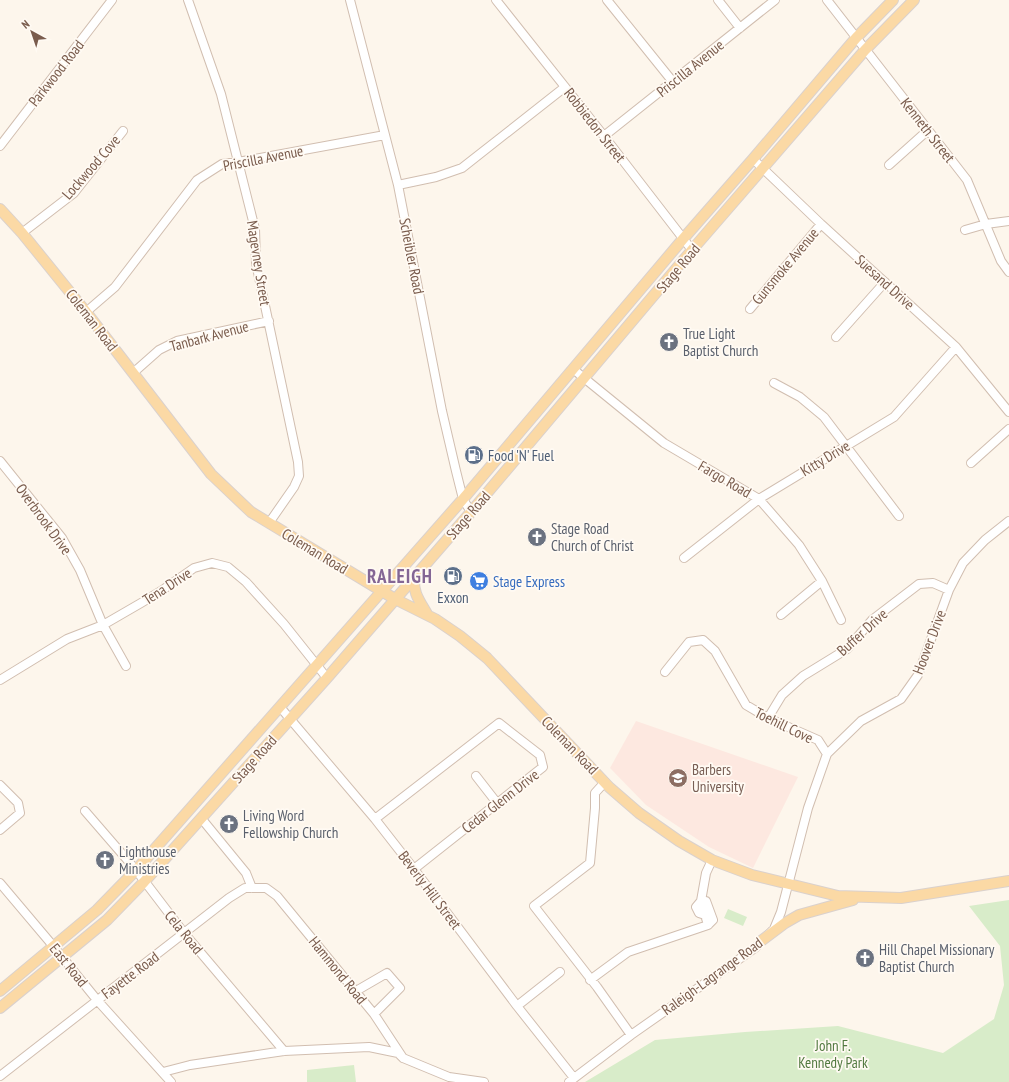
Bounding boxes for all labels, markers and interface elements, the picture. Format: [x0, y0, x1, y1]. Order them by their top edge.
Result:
north arrow [12, 12, 52, 52]
text: N [19, 17, 32, 32]
street label: Priscilla Avenue [653, 35, 727, 101]
street label: Parkwood Road [24, 36, 88, 110]
street label: Robbiedon Street [560, 84, 630, 166]
street label: Kenneth Street [897, 94, 959, 166]
street label: Lockwood Cove [58, 131, 124, 203]
street label: Priscilla Avenue [221, 141, 305, 175]
street label: Scheibler Road [395, 216, 429, 296]
street label: Magevney Street [243, 219, 275, 307]
street label: Gunsmoke Avenue [747, 224, 823, 308]
street label: Stage Road [652, 240, 704, 296]
street label: Suesand Drive [851, 250, 919, 314]
street label: Coleman Road [62, 285, 122, 355]
street label: Tanbark Avenue [168, 316, 250, 356]
place label: True Light Baptist Church [683, 324, 758, 360]
church icon: True Light Baptist Church [658, 331, 680, 353]
street label: Kitty Drive [797, 436, 853, 480]
fuel station icon: Food 'N' Fuel [463, 444, 485, 466]
place label: Food 'N' Fuel [488, 446, 555, 465]
street label: Fargo Road [695, 456, 755, 502]
street label: Overbrook Drive [12, 480, 76, 558]
street label: Stage Road [442, 487, 494, 543]
place label: Stage Road Church of Christ [551, 519, 634, 555]
street label: Coleman Road [278, 524, 352, 578]
church icon: Stage Road Church of Christ [526, 526, 548, 548]
street label: Tena Drive [139, 563, 195, 609]
district label: RALEIGH [367, 564, 433, 588]
fuel station icon: Exxon [442, 565, 464, 587]
supermarket icon: Stage Express [468, 570, 490, 592]
place label: Stage Express [493, 572, 565, 591]
place label: Exxon [437, 588, 469, 607]
street label: Buffer Drive [833, 604, 891, 660]
street label: Hoover Drive [908, 607, 950, 677]
street label: Toehill Cove [752, 703, 816, 747]
street label: Coleman Road [538, 712, 602, 778]
street label: Stage Road [228, 731, 280, 787]
place label: Barbers University [692, 760, 744, 796]
street label: Cedar Glenn Drive [457, 765, 543, 837]
school or university icon: Barbers University [667, 767, 689, 789]
place label: Living Word Fellowship Church [243, 806, 338, 842]
church icon: Living Word Fellowship Church [218, 813, 240, 835]
place label: Lighthouse Ministries [119, 842, 177, 878]
street label: Beverly Hill Street [394, 847, 466, 933]
church icon: Lighthouse Ministries [94, 849, 116, 871]
street label: Cela Road [161, 906, 207, 958]
street label: Hammond Road [305, 932, 371, 1008]
street label: Raleigh-Lagrange Road [658, 933, 766, 1019]
street label: East Road [46, 939, 92, 991]
place label: Hill Chapel Missionary Baptist Church [879, 940, 995, 976]
street label: Fayette Road [97, 947, 163, 1003]
church icon: Hill Chapel Missionary Baptist Church [854, 947, 876, 969]
park label: John F. Kennedy Park [798, 1036, 868, 1072]

